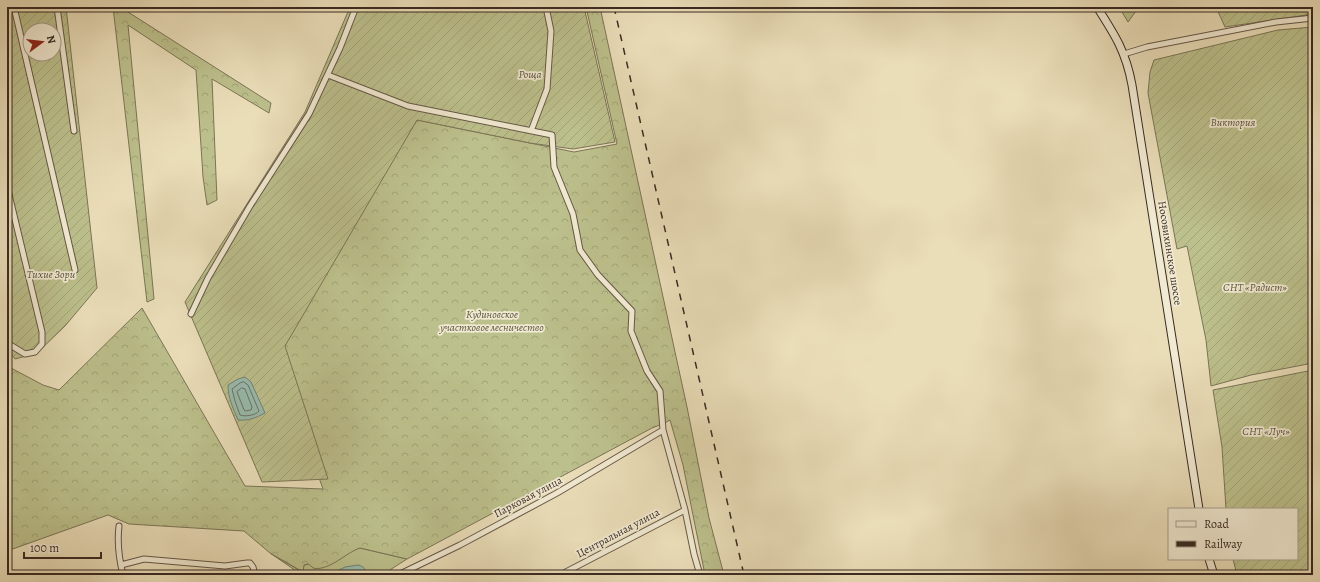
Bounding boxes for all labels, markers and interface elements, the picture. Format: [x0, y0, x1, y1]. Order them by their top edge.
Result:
north arrow [22, 22, 62, 62]
text: N [43, 34, 59, 45]
park label: Роща [518, 67, 542, 82]
park label: Виктория [1211, 115, 1255, 130]
street label: Носовихинское шоссе [1154, 200, 1186, 306]
park label: Тихие Зори [27, 267, 76, 282]
park label: СНТ «Радист» [1223, 280, 1287, 295]
park label: Кудиновское участковое лесничество [438, 307, 544, 335]
park label: СНТ «Луч» [1242, 424, 1290, 439]
street label: Парковая улица [491, 472, 566, 521]
street label: Центральная улица [574, 504, 663, 561]
legend [1168, 508, 1298, 560]
text: Road [1204, 516, 1230, 532]
scale bar [24, 534, 101, 560]
text: Railway [1204, 536, 1243, 552]
text: 100 m [30, 540, 59, 556]

